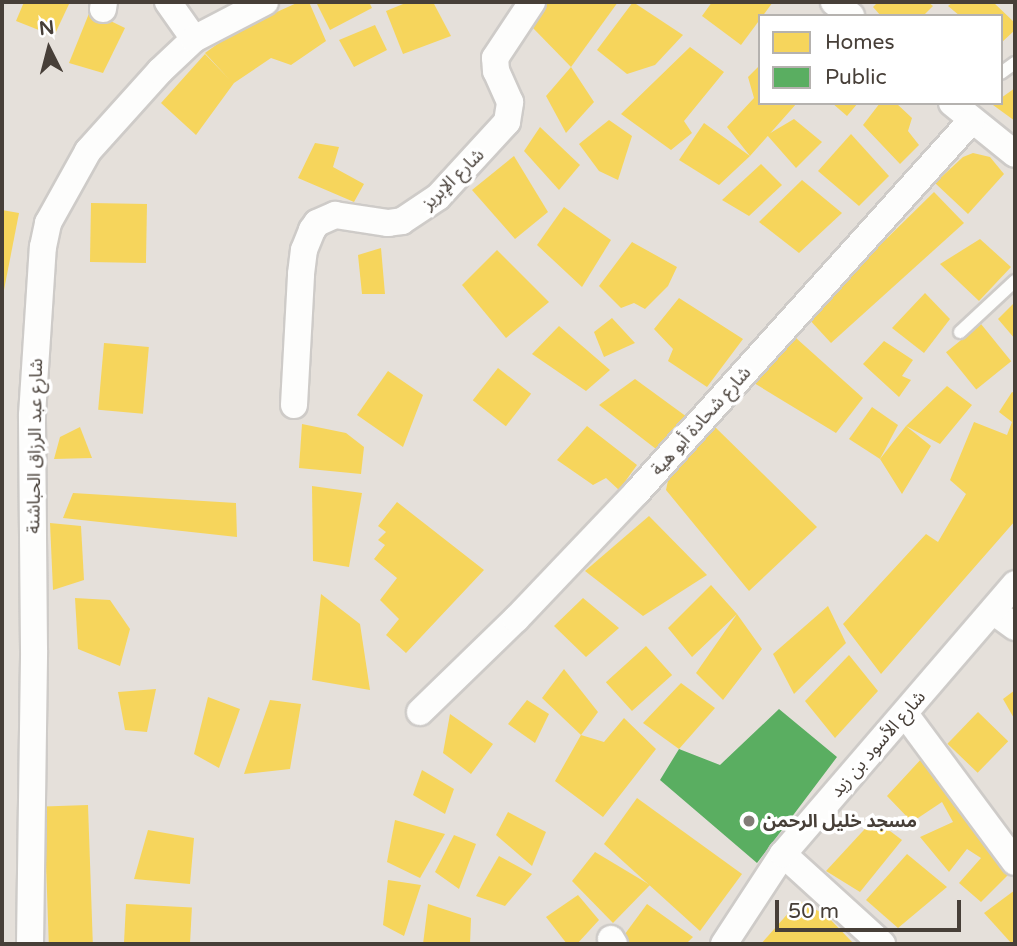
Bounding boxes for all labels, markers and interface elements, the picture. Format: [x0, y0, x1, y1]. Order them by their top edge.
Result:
north arrow [14, 14, 84, 84]
legend [758, 14, 1003, 105]
text: N [38, 16, 56, 40]
text: Homes [825, 30, 895, 55]
text: Public [825, 65, 887, 90]
street label: شارع الإبريز [417, 144, 489, 214]
street label: شارع عبد الرزاق الحباشنة [23, 358, 47, 534]
street label: شارع شحادة أبو هية [646, 362, 756, 480]
street label: شارع الأسود بن زيد [826, 686, 930, 802]
place label: مسجد خليل الرحمن [763, 810, 917, 832]
marker: مسجد خليل الرحمن [741, 813, 757, 829]
scale bar [779, 886, 964, 930]
text: 50 m [788, 899, 839, 924]

